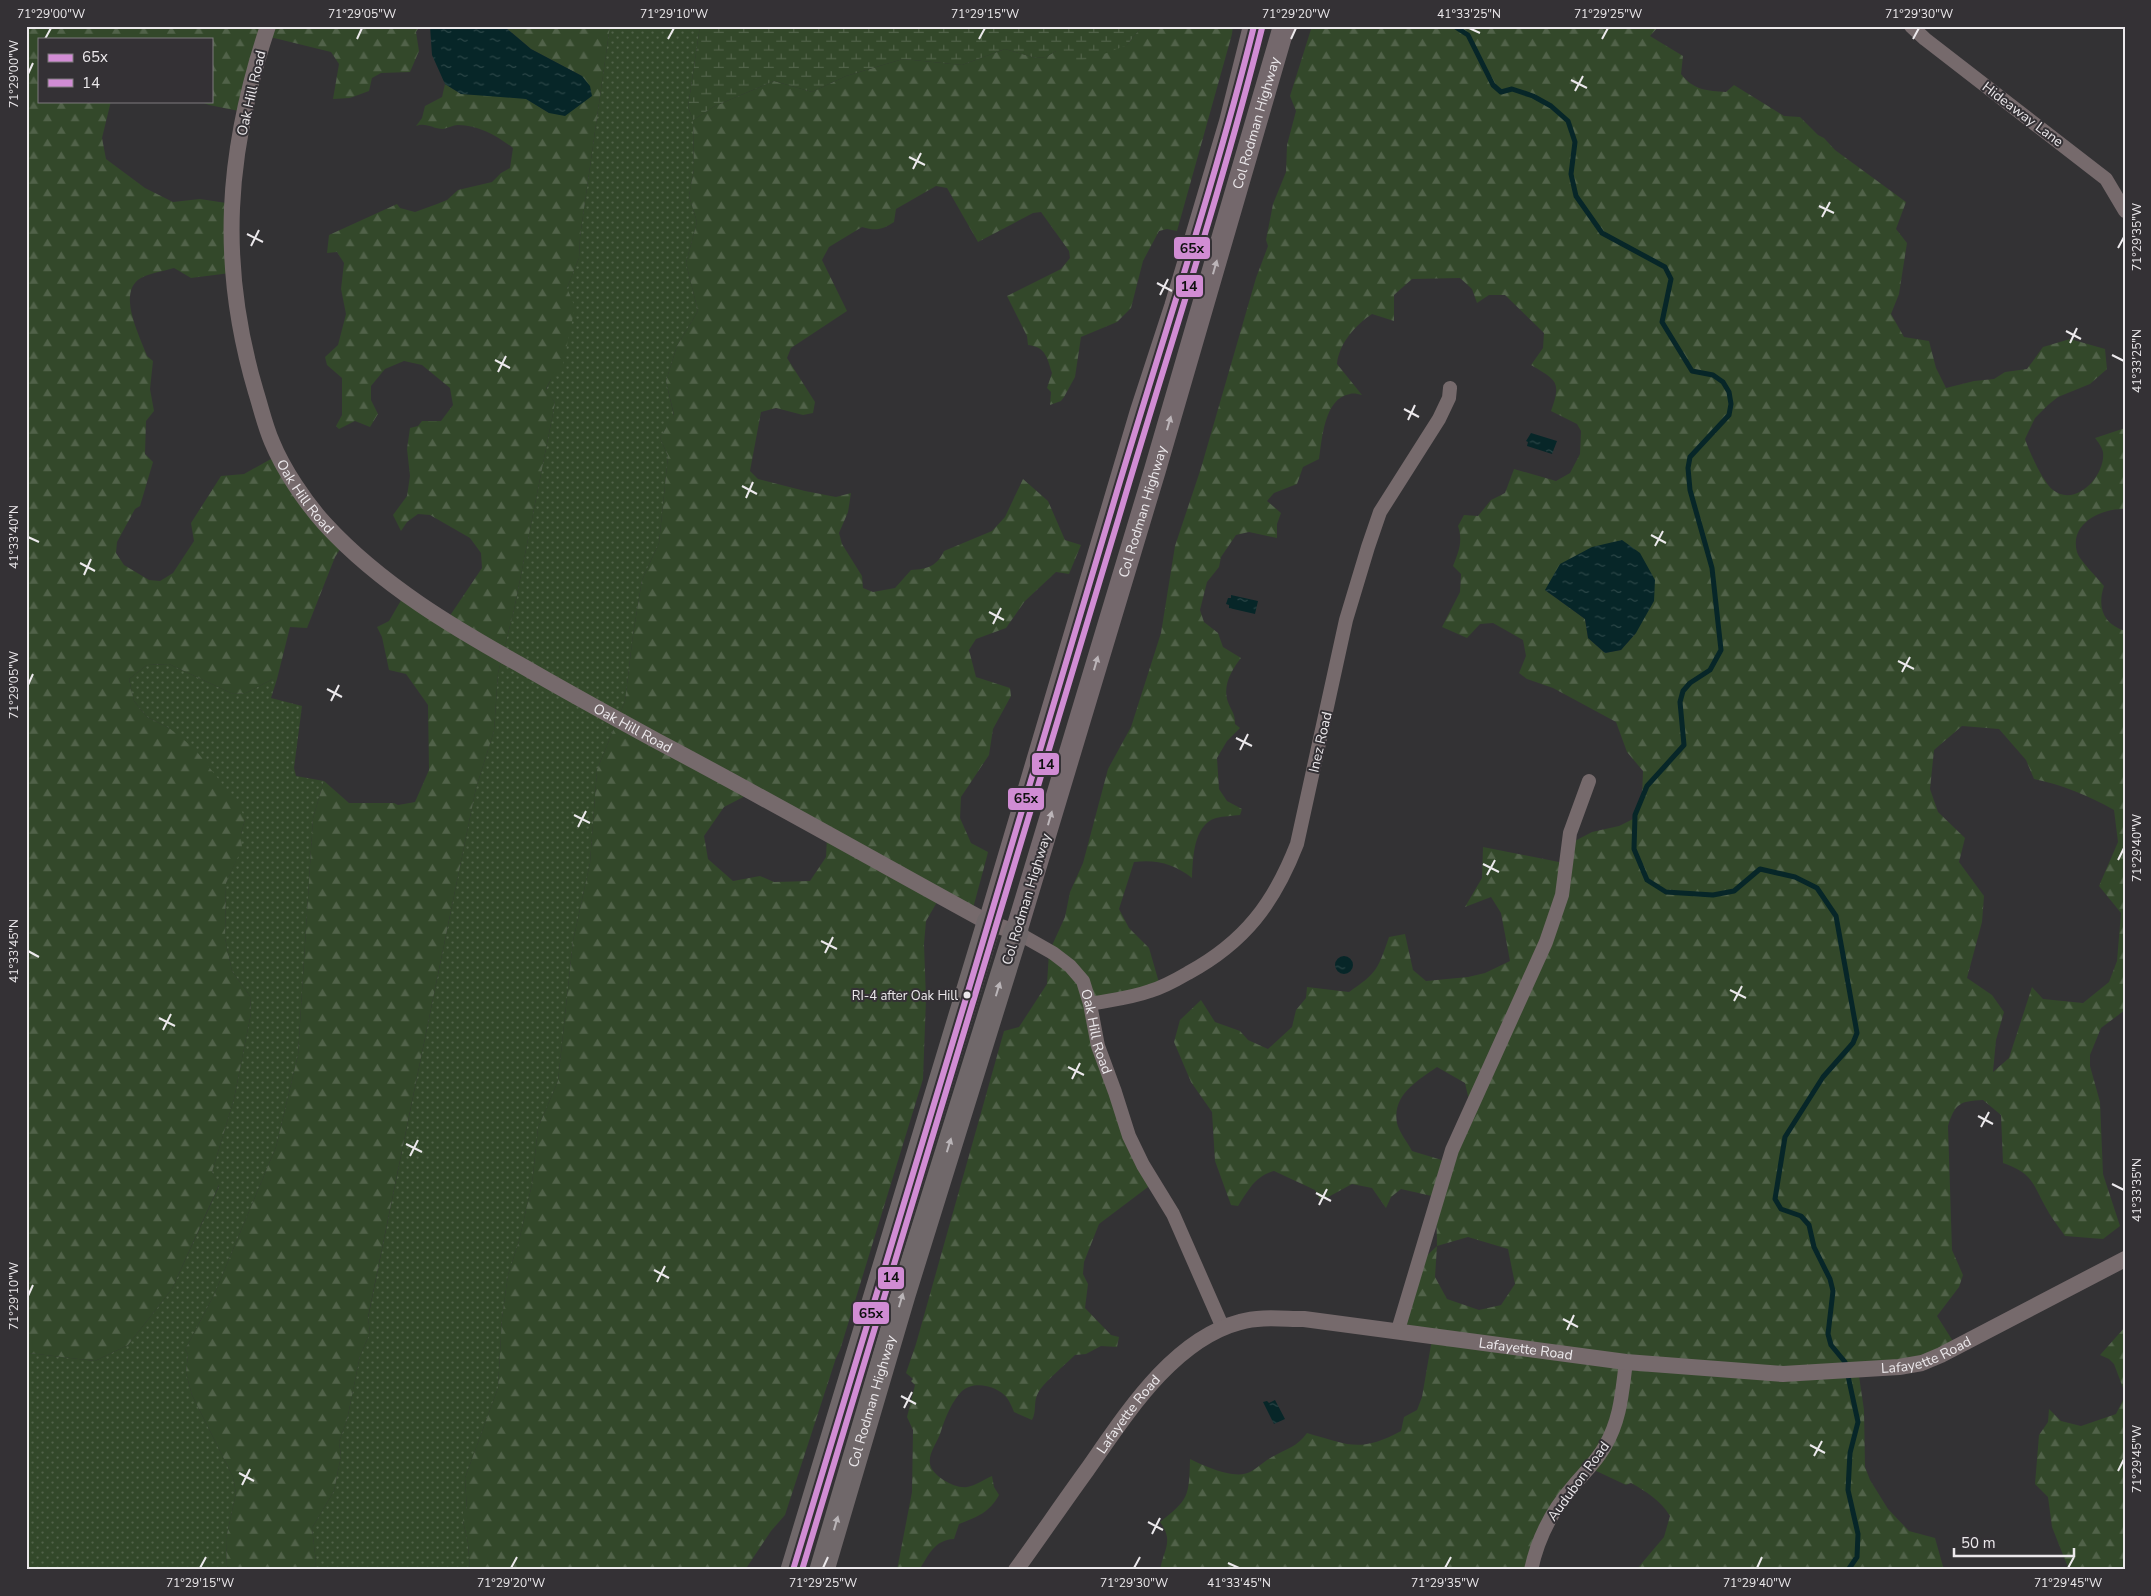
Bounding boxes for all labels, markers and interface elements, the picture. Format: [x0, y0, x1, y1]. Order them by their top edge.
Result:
text: 71°29'00"W [17, 6, 85, 22]
text: 71°29'05"W [328, 6, 396, 22]
text: 71°29'10"W [640, 6, 708, 22]
text: 71°29'15"W [951, 6, 1019, 22]
text: 71°29'20"W [1262, 6, 1330, 22]
text: 41°33'25"N [1437, 6, 1501, 22]
text: 71°29'25"W [1574, 6, 1642, 22]
text: 71°29'30"W [1885, 6, 1953, 22]
legend [38, 38, 212, 102]
text: 71°29'00"W [6, 40, 22, 108]
text: 65x [82, 47, 108, 67]
street label: Oak Hill Road [232, 49, 271, 138]
street label: Col Rodman Highway [1228, 54, 1285, 191]
text: 14 [82, 73, 100, 93]
street label: Hideaway Lane [1978, 78, 2067, 151]
text: 71°29'35"W [2129, 203, 2145, 271]
line badge: 65x [1173, 236, 1211, 260]
text: 65x [1180, 239, 1205, 258]
one-way arrow [1211, 260, 1219, 275]
line badge: 14 [1175, 274, 1204, 298]
text: 14 [1181, 277, 1198, 296]
text: 41°33'25"N [2129, 329, 2145, 393]
one-way arrow [1165, 416, 1173, 431]
street label: Col Rodman Highway [1114, 443, 1172, 580]
street label: Oak Hill Road [272, 456, 338, 538]
text: 41°33'40"N [6, 505, 22, 569]
text: 71°29'05"W [6, 651, 22, 719]
one-way arrow [1093, 655, 1101, 670]
street label: Oak Hill Road [590, 699, 676, 757]
street label: Inez Road [1304, 710, 1337, 774]
line badge: 14 [1031, 752, 1060, 776]
text: 14 [1038, 755, 1055, 774]
line badge: 65x [1007, 787, 1045, 811]
text: 65x [1014, 789, 1039, 808]
one-way arrow [1047, 811, 1055, 826]
text: 71°29'40"W [2129, 814, 2145, 882]
street label: Col Rodman Highway [997, 830, 1056, 967]
text: 41°33'45"N [6, 919, 22, 983]
one-way arrow [994, 982, 1002, 997]
place label: RI-4 after Oak Hill [852, 987, 958, 1005]
street label: Oak Hill Road [1076, 987, 1117, 1077]
marker: RI-4 after Oak Hill [962, 990, 972, 1000]
one-way arrow [946, 1137, 954, 1152]
text: 41°33'35"N [2129, 1158, 2145, 1222]
text: 71°29'10"W [6, 1262, 22, 1330]
line badge: 14 [877, 1266, 905, 1290]
text: 14 [883, 1268, 900, 1287]
one-way arrow [898, 1292, 906, 1307]
line badge: 65x [852, 1301, 890, 1325]
text: 65x [859, 1304, 884, 1323]
street label: Col Rodman Highway [844, 1332, 901, 1470]
street label: Lafayette Road [1880, 1332, 1975, 1378]
street label: Lafayette Road [1477, 1333, 1574, 1365]
street label: Lafayette Road [1092, 1371, 1165, 1458]
text: 71°29'45"W [2129, 1425, 2145, 1493]
street label: Audubon Road [1543, 1438, 1614, 1525]
one-way arrow [832, 1515, 840, 1530]
scale bar [1954, 1526, 2074, 1558]
text: 50 m [1961, 1533, 1996, 1553]
text: 71°29'15"W [166, 1575, 234, 1591]
text: 71°29'20"W [477, 1575, 545, 1591]
text: 71°29'25"W [789, 1575, 857, 1591]
text: 71°29'30"W [1100, 1575, 1168, 1591]
text: 41°33'45"N [1207, 1575, 1271, 1591]
text: 71°29'35"W [1411, 1575, 1479, 1591]
text: 71°29'40"W [1723, 1575, 1791, 1591]
text: 71°29'45"W [2034, 1575, 2102, 1591]

